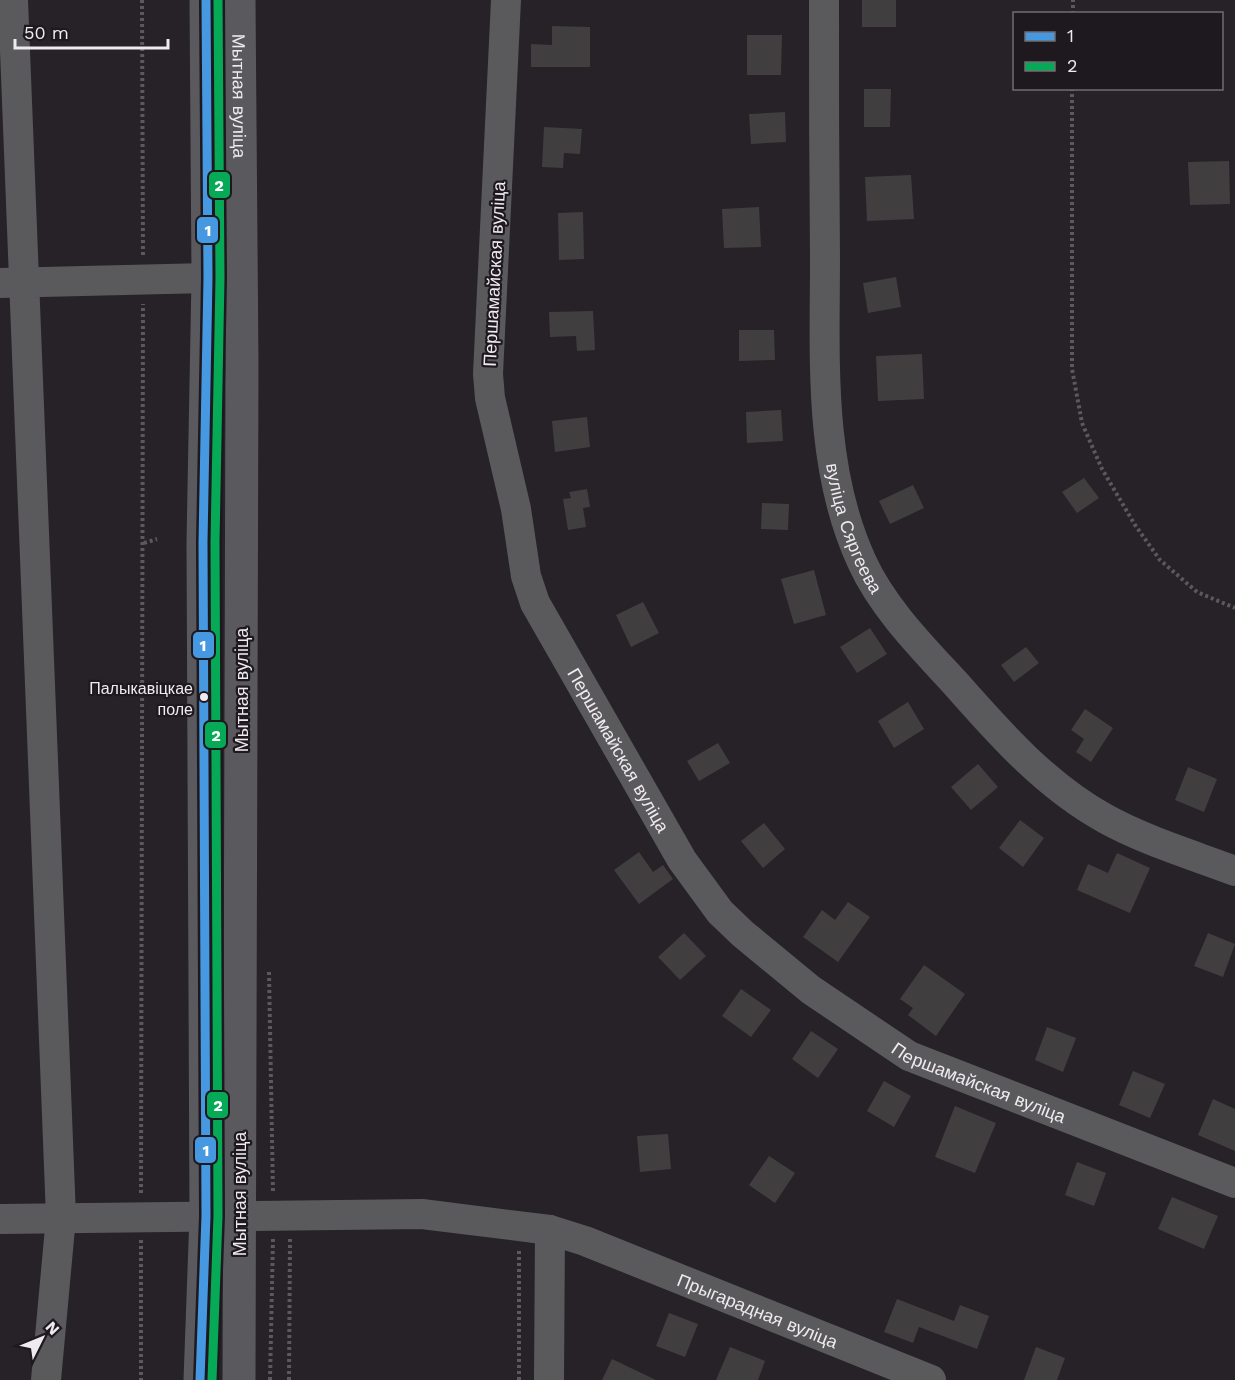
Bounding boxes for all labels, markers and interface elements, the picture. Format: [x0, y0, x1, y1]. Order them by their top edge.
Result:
scale bar [15, 12, 168, 50]
legend [1013, 12, 1223, 90]
text: 50 m [24, 22, 69, 43]
text: 1 [1067, 25, 1074, 46]
street label: Мытная вуліца [229, 34, 251, 159]
text: 2 [1067, 55, 1078, 76]
line badge: 2 [208, 171, 231, 199]
text: 2 [214, 176, 224, 195]
street label: Першамайская вуліца [479, 180, 509, 367]
line badge: 1 [196, 216, 219, 244]
text: 1 [205, 221, 211, 240]
street label: вуліца Сяргеева [822, 461, 888, 598]
street label: Мытная вуліца [231, 627, 252, 752]
line badge: 1 [192, 631, 215, 659]
text: 1 [200, 636, 206, 655]
street label: Першамайская вуліца [564, 664, 675, 837]
place label: Палыкавіцкае поле [89, 679, 193, 719]
marker: Палыкавіцкае поле [198, 691, 210, 703]
line badge: 2 [204, 721, 227, 749]
text: 2 [211, 726, 221, 745]
street label: Першамайская вуліца [888, 1037, 1070, 1127]
line badge: 2 [206, 1091, 229, 1119]
text: 2 [213, 1096, 223, 1115]
street label: Мытная вуліца [229, 1131, 250, 1256]
line badge: 1 [194, 1136, 217, 1164]
text: 1 [203, 1141, 209, 1160]
street label: Прыгарадная вуліца [675, 1269, 842, 1352]
north arrow [12, 1308, 72, 1368]
text: N [42, 1317, 64, 1339]

